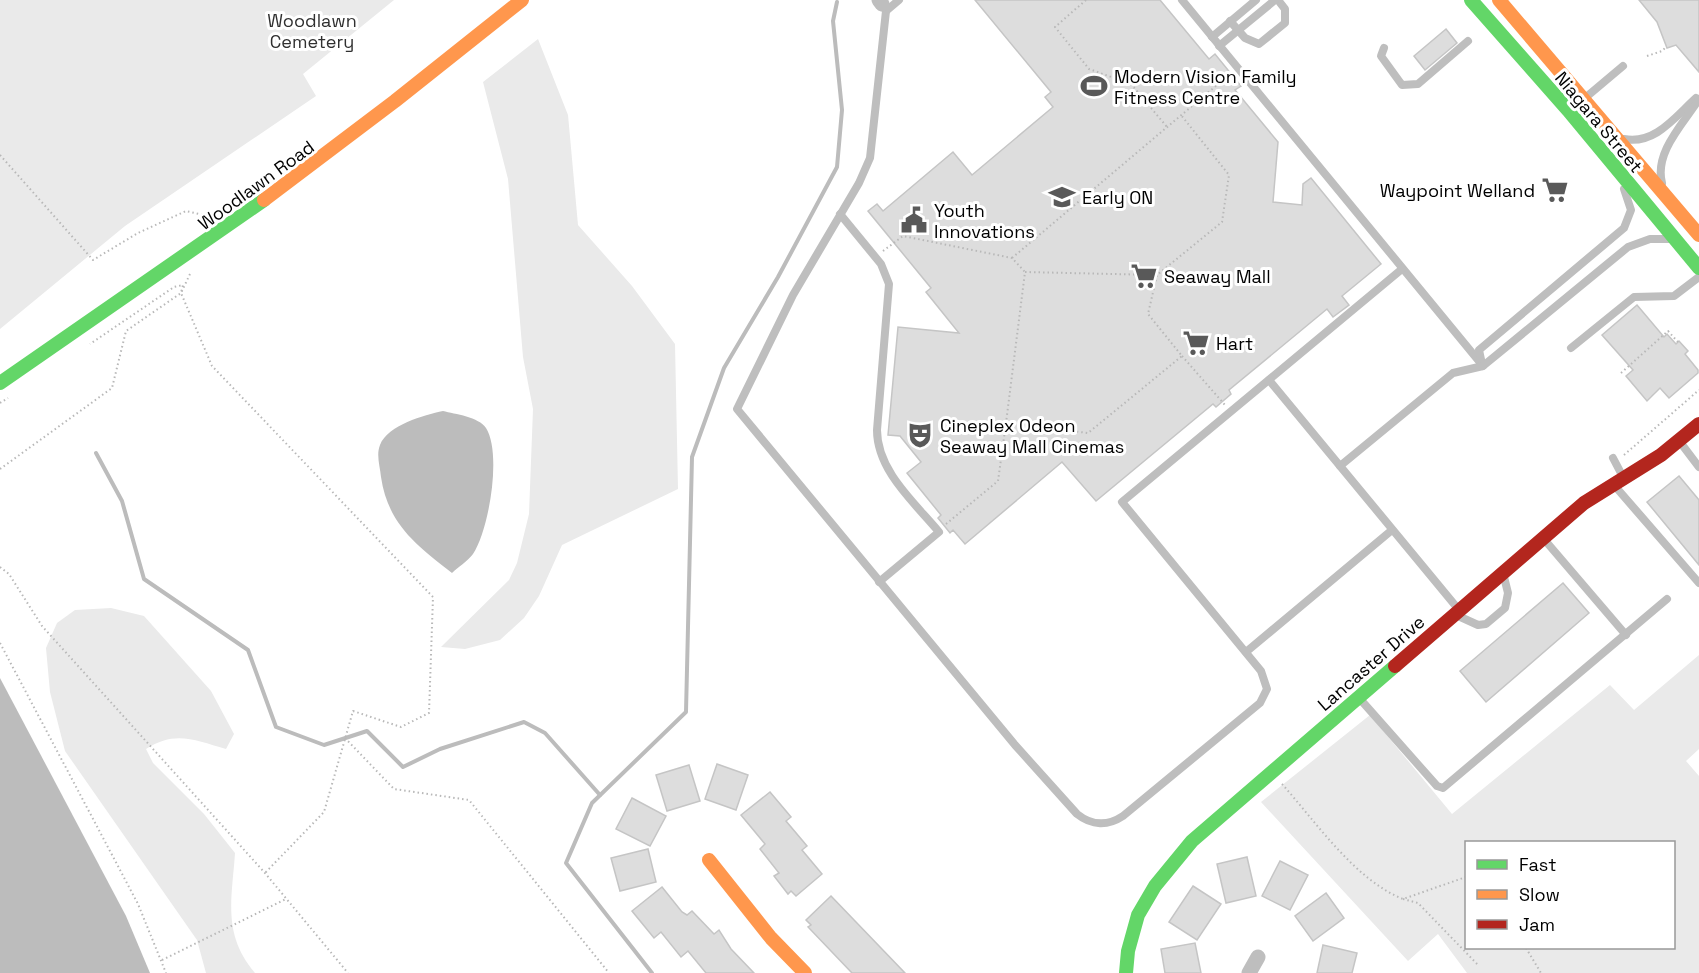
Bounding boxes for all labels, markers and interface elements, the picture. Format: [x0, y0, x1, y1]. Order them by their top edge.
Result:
park label: Woodlawn Cemetery [267, 9, 357, 53]
place label: Modern Vision Family Fitness Centre [1114, 65, 1297, 109]
street label: Niagara Street [1550, 67, 1648, 177]
sports icon: Modern Vision Family Fitness Centre [1079, 71, 1109, 101]
street label: Woodlawn Road [193, 135, 319, 235]
supermarket icon: Waypoint Welland [1540, 175, 1570, 205]
place label: Waypoint Welland [1380, 179, 1535, 202]
school or university icon: Early ON [1047, 182, 1077, 212]
place label: Early ON [1082, 186, 1153, 209]
place label: Youth Innovations [934, 199, 1035, 243]
public building icon: Youth Innovations [899, 205, 929, 235]
supermarket icon: Seaway Mall [1129, 261, 1159, 291]
place label: Seaway Mall [1164, 265, 1271, 288]
supermarket icon: Hart [1181, 328, 1211, 358]
place label: Hart [1216, 332, 1253, 355]
place label: Cineplex Odeon Seaway Mall Cinemas [940, 414, 1124, 458]
theatre icon: Cineplex Odeon Seaway Mall Cinemas [905, 420, 935, 450]
street label: Lancaster Drive [1313, 610, 1429, 716]
legend [1465, 841, 1675, 949]
text: Fast [1519, 853, 1556, 876]
text: Slow [1519, 883, 1560, 906]
text: Jam [1519, 913, 1555, 936]

